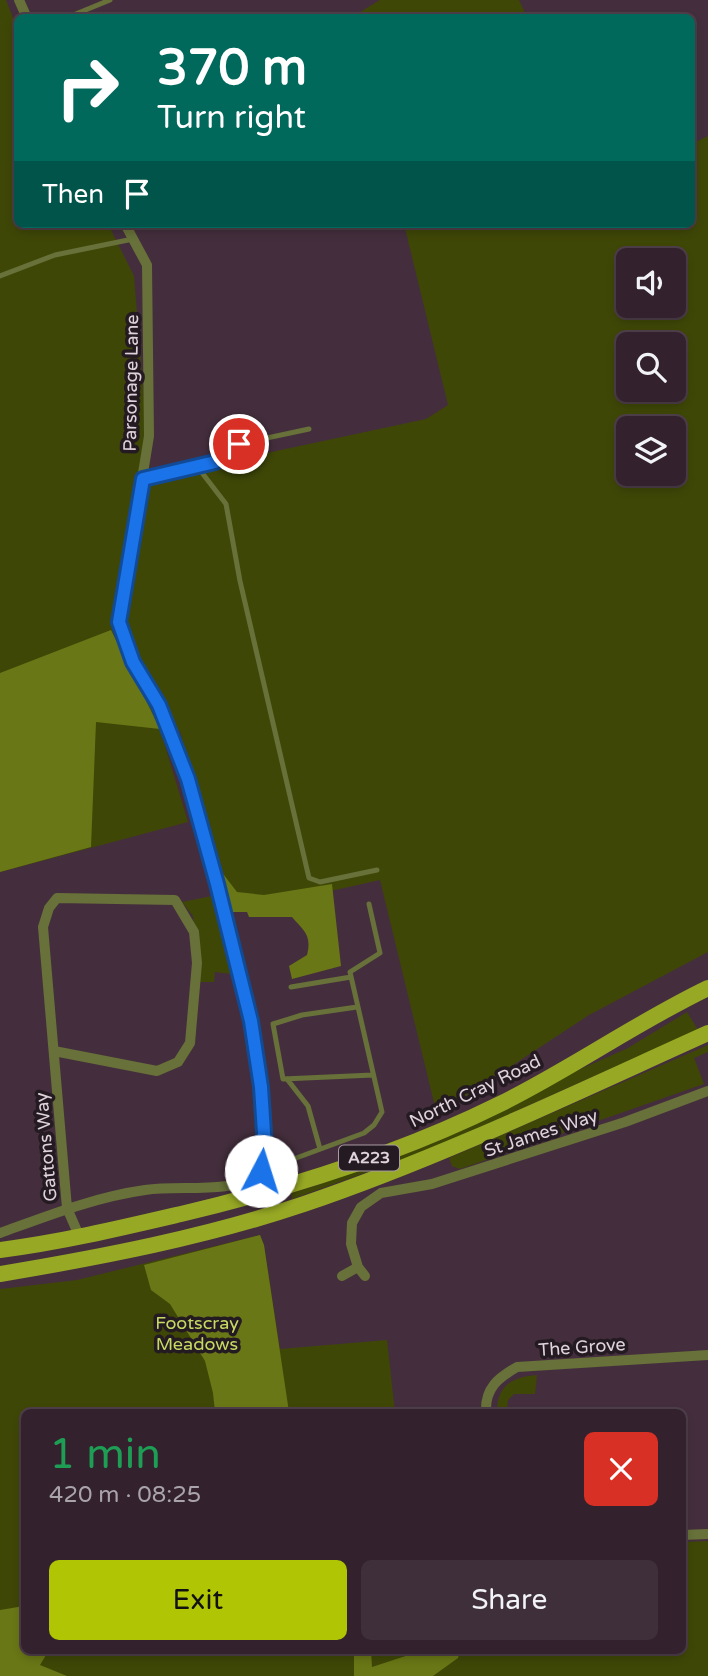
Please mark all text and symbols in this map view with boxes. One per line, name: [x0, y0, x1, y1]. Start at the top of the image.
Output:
text: 370 m: [157, 39, 307, 98]
icon: right: [42, 42, 133, 133]
text: Turn right: [157, 99, 306, 137]
icon: arrive: [118, 175, 156, 213]
text: Then: [42, 179, 104, 210]
map controls: [616, 248, 686, 486]
button: sound: [616, 248, 686, 318]
street label: Parsonage Lane: [119, 314, 143, 452]
button: search: [616, 332, 686, 402]
pin: [209, 414, 269, 474]
button: layers: [616, 416, 686, 486]
icon: arrive: [220, 425, 258, 463]
street label: North Cray Road: [406, 1050, 544, 1132]
street label: Gattons Way: [30, 1091, 62, 1202]
street label: St James Way: [482, 1104, 601, 1162]
position arrow: [224, 1134, 298, 1208]
road number: A223: [339, 1146, 399, 1170]
park label: Footscray Meadows: [155, 1312, 239, 1355]
street label: The Grove: [538, 1333, 626, 1361]
text: 1 min: [49, 1429, 161, 1480]
button: close: [584, 1432, 658, 1506]
text: 420 m · 08:25: [49, 1481, 201, 1509]
button: Exit: [49, 1560, 347, 1640]
button: Share: [361, 1560, 658, 1640]

